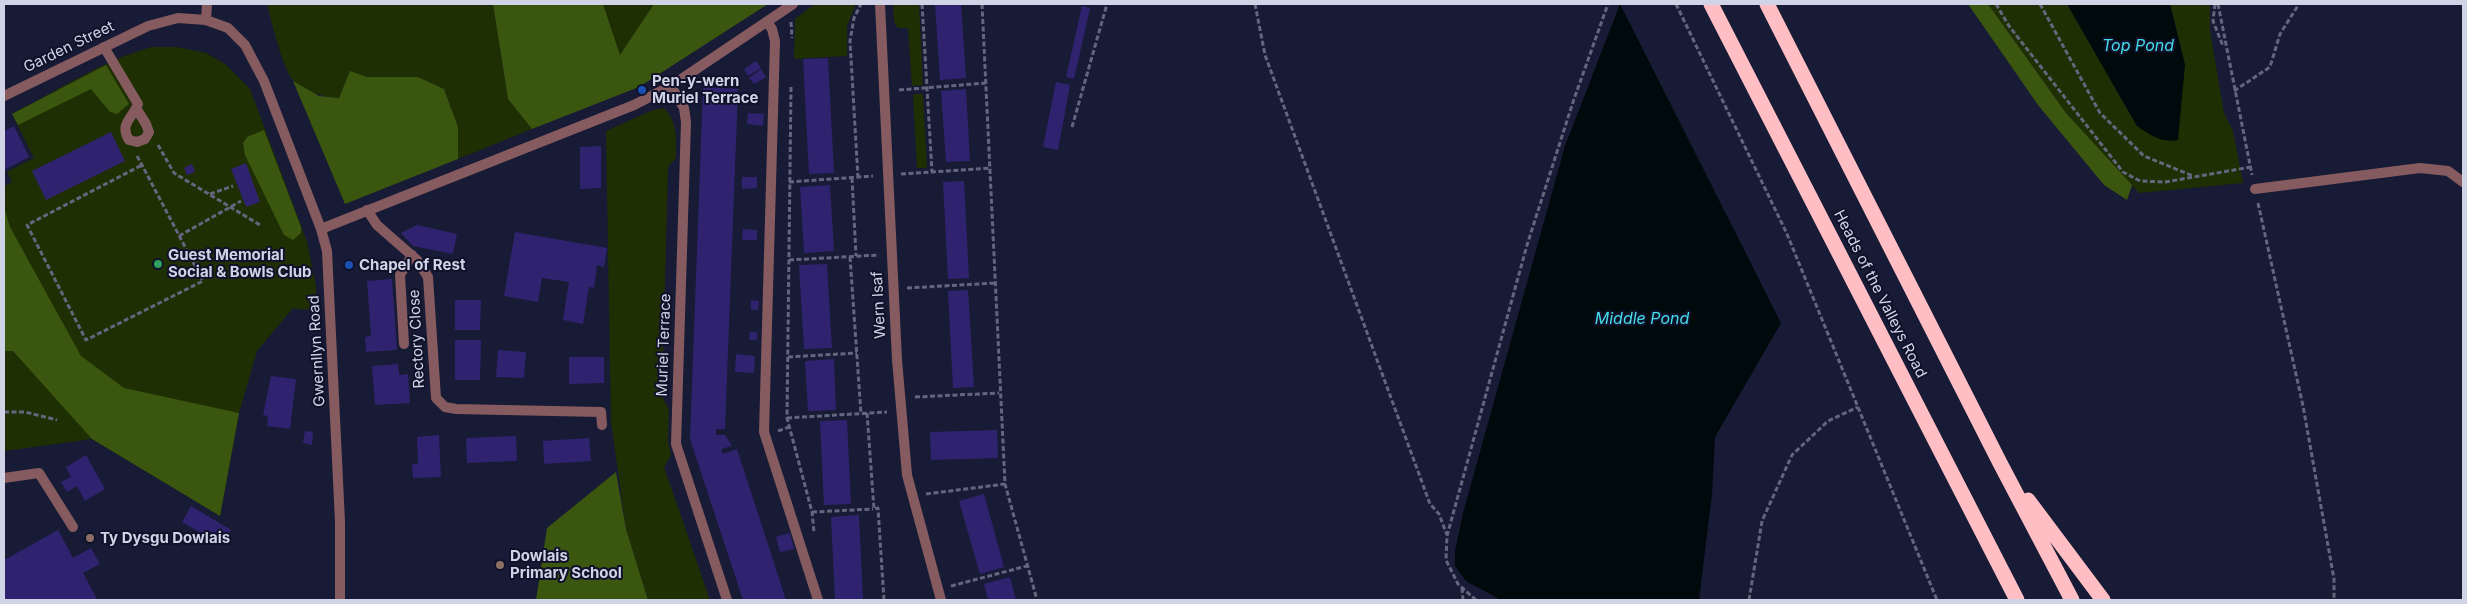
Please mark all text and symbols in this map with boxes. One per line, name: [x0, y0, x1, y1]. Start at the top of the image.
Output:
street label: Garden Street: [21, 17, 117, 77]
water label: Top Pond: [2102, 36, 2174, 56]
place label: Pen-y-wern Muriel Terrace: [652, 72, 759, 107]
marker: Pen-y-wern Muriel Terrace: [636, 84, 648, 96]
street label: Heads of the Valleys Road: [1830, 207, 1930, 381]
place label: Guest Memorial Social & Bowls Club: [168, 246, 312, 281]
place label: Chapel of Rest: [359, 256, 465, 274]
marker: Guest Memorial Social & Bowls Club: [152, 258, 164, 270]
marker: Chapel of Rest: [343, 259, 355, 271]
street label: Wern Isaf: [868, 271, 890, 339]
street label: Rectory Close: [405, 289, 429, 389]
street label: Muriel Terrace: [653, 293, 675, 397]
street label: Gwernllyn Road: [305, 295, 329, 407]
water label: Middle Pond: [1595, 309, 1689, 329]
place label: Ty Dysgu Dowlais: [100, 529, 230, 547]
marker: Ty Dysgu Dowlais: [84, 532, 96, 544]
place label: Dowlais Primary School: [510, 547, 622, 582]
marker: Dowlais Primary School: [494, 559, 506, 571]

